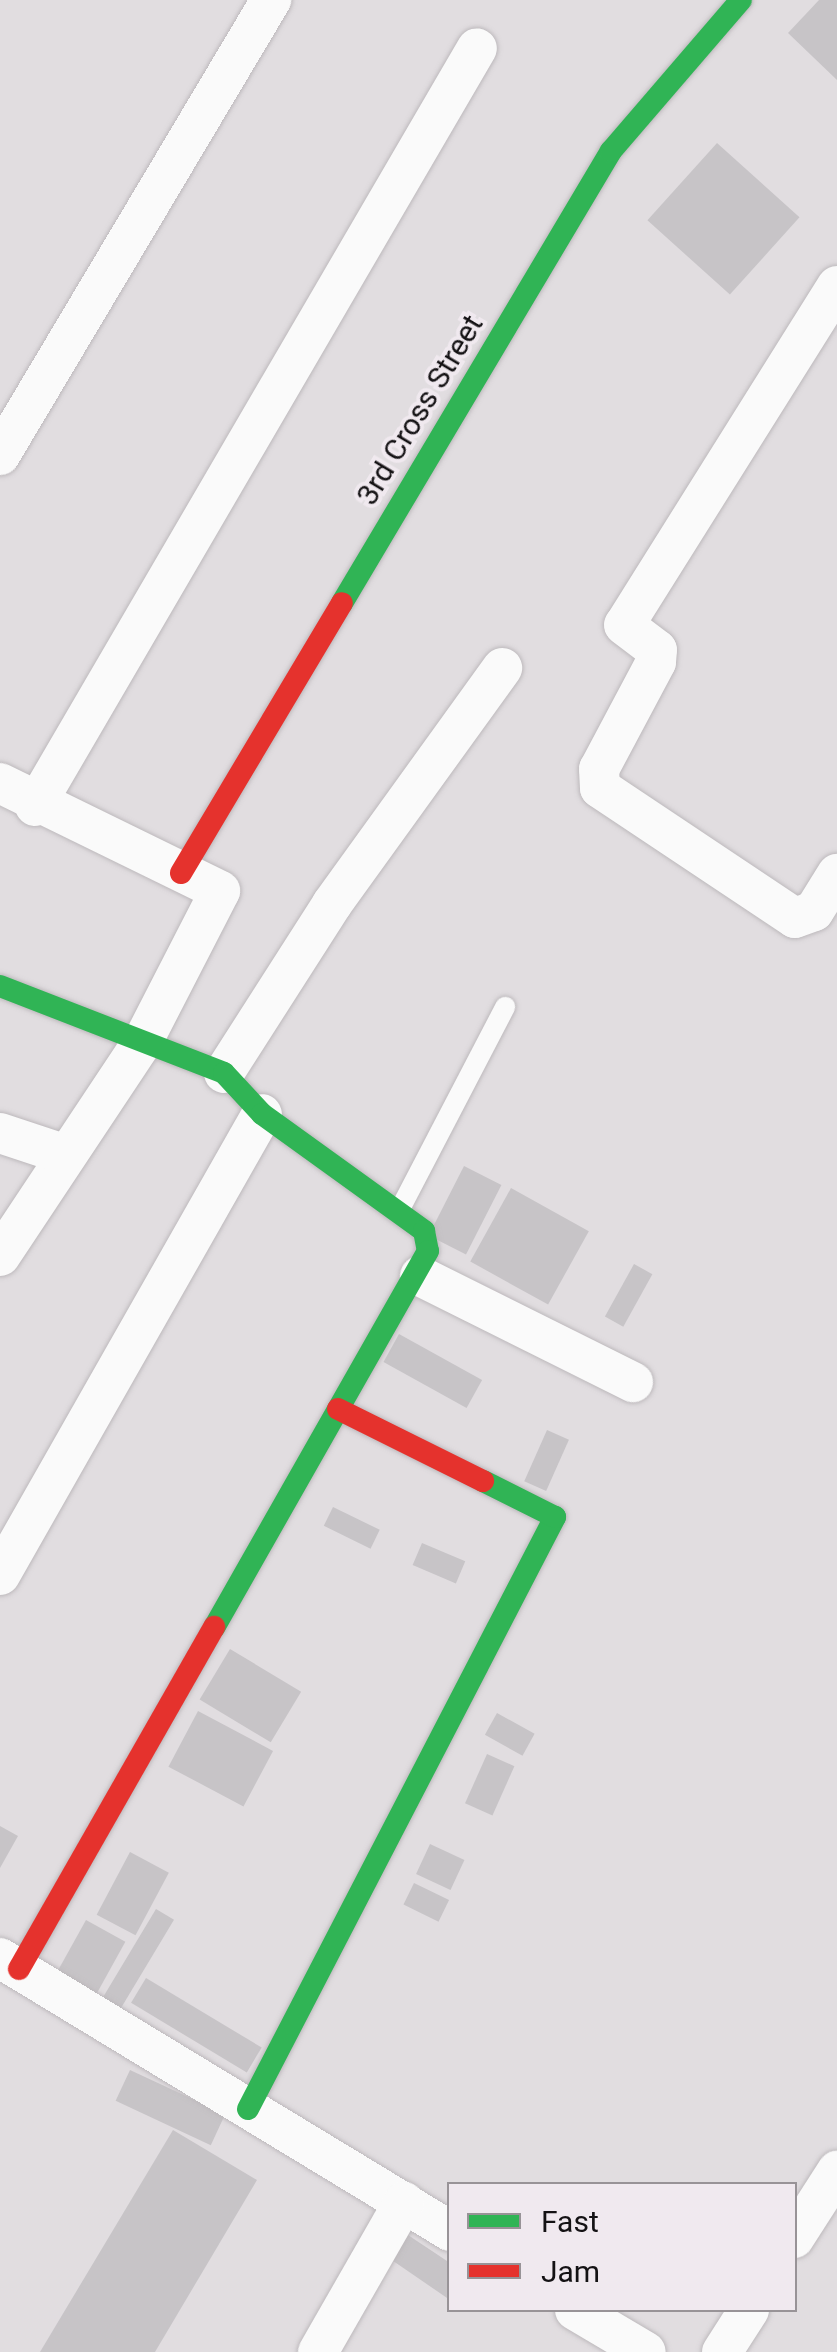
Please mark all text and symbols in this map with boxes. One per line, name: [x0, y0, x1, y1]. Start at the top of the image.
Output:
street label: 3rd Cross Street: [349, 309, 491, 511]
legend: [447, 2182, 797, 2312]
text: Fast: [541, 2204, 599, 2239]
text: Jam: [541, 2254, 600, 2289]

